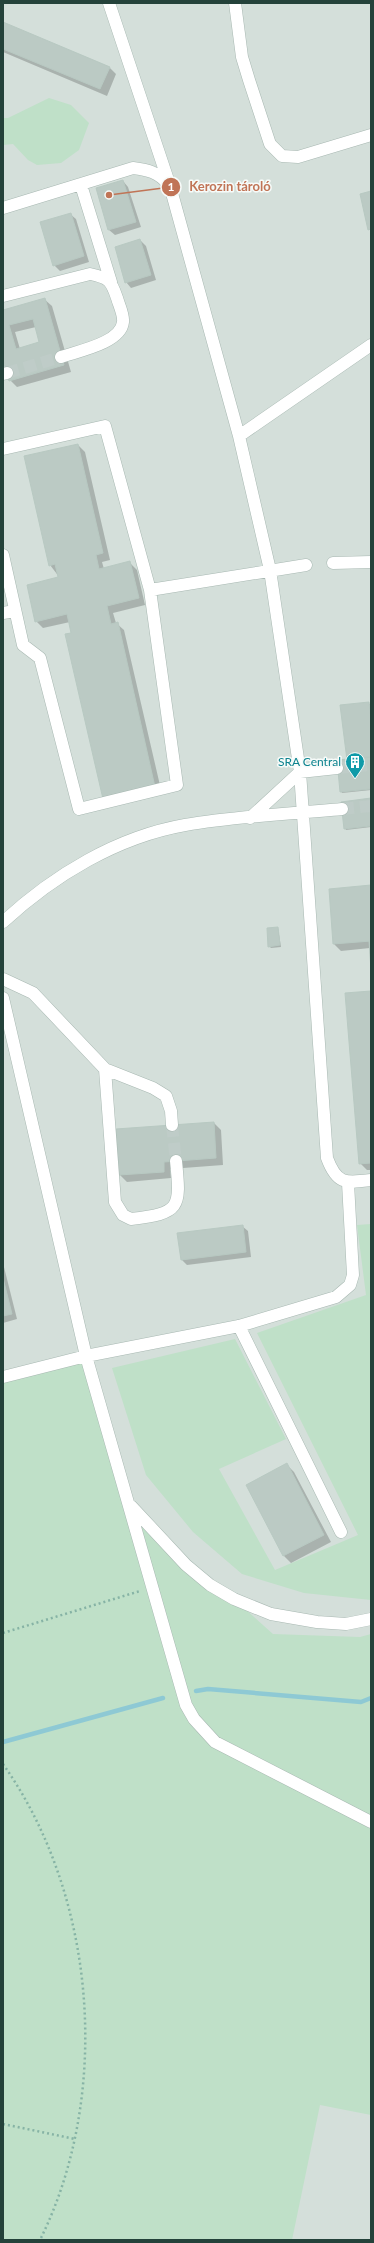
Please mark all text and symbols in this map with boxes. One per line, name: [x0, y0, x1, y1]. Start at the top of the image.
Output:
callout: Kerozin tároló: [161, 174, 279, 199]
text: Kerozin tároló: [189, 178, 271, 194]
text: 1: [168, 179, 175, 194]
building icon: SRA Central: [344, 751, 366, 779]
place label: SRA Central: [278, 754, 341, 769]

